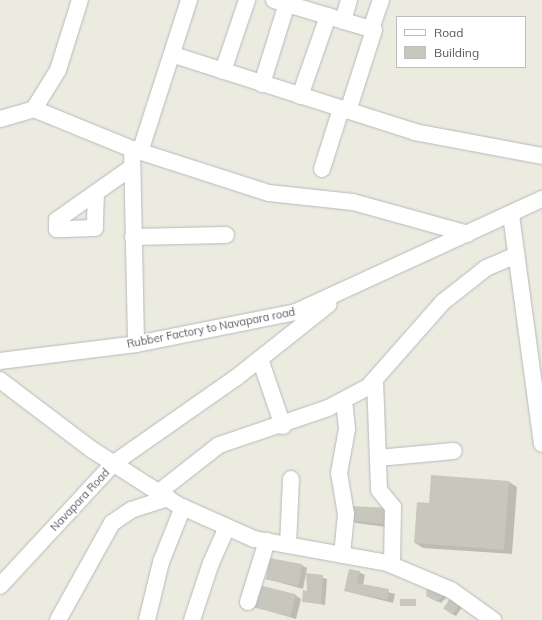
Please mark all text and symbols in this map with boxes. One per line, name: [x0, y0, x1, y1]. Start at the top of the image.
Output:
legend: [396, 16, 526, 68]
text: Road: [434, 25, 463, 40]
text: Building: [434, 45, 479, 60]
street label: Rubber Factory to Navapara road: [126, 305, 296, 351]
street label: Navapara Road: [48, 466, 112, 534]

